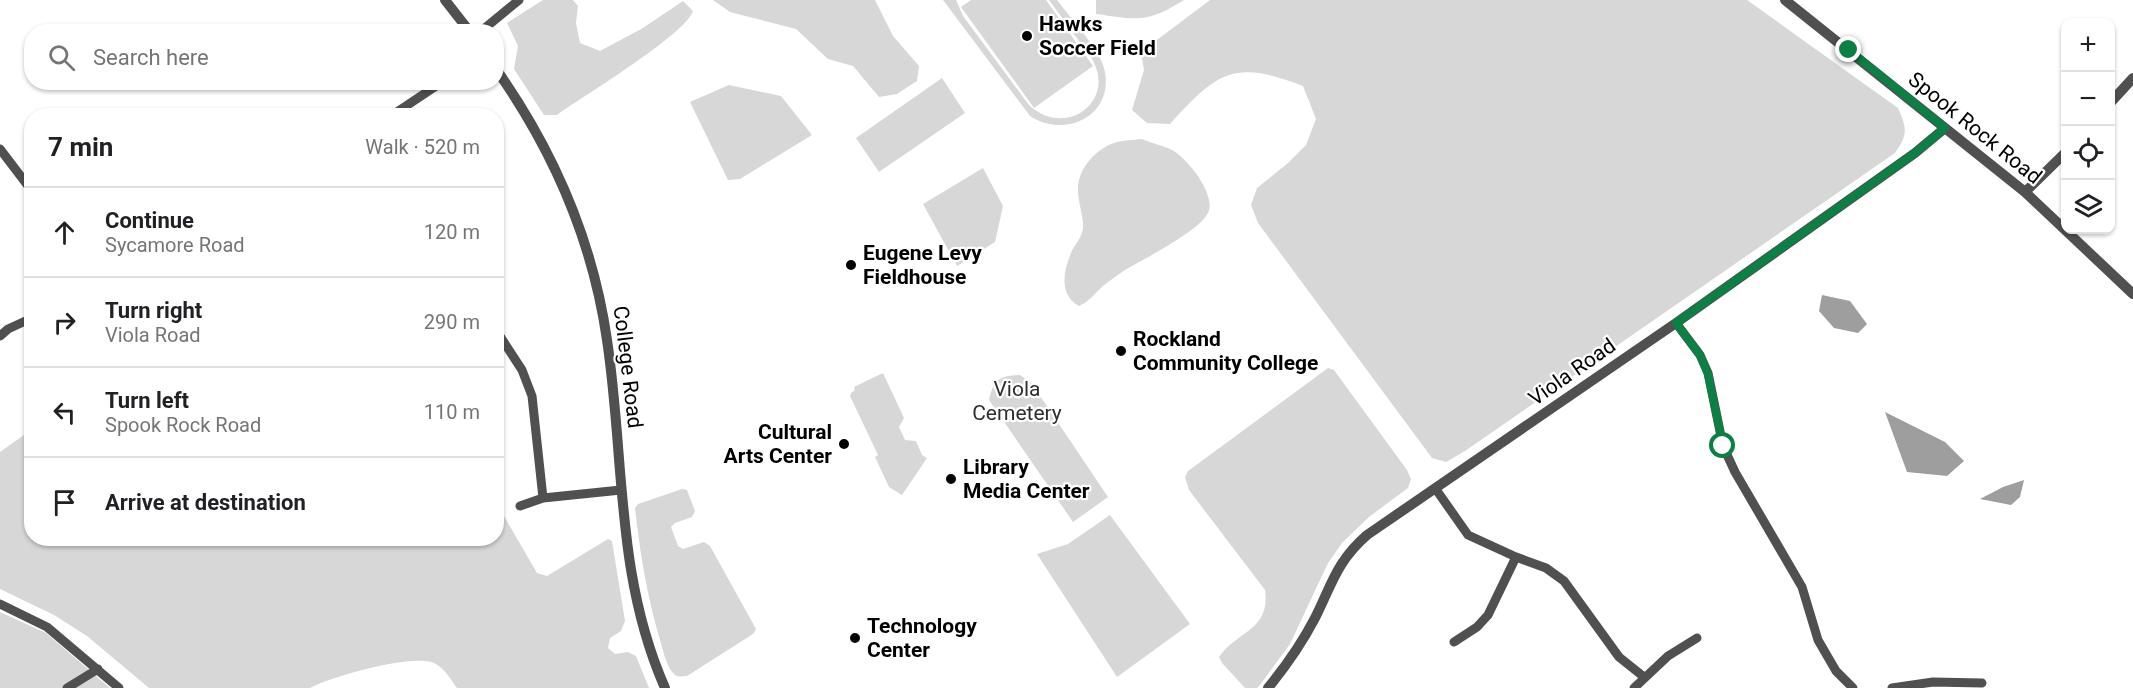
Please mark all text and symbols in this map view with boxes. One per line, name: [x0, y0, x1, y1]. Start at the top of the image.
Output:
place label: Hawks Soccer Field: [1039, 12, 1156, 60]
map controls: [2061, 18, 2115, 234]
button: +: [2061, 18, 2115, 72]
search box: [24, 24, 504, 90]
marker: Hawks Soccer Field: [1020, 29, 1034, 43]
route end: [1835, 36, 1861, 62]
icon: search: [45, 41, 78, 74]
text: Search here: [93, 45, 209, 70]
street label: Spook Rock Road: [1904, 67, 2046, 189]
button: −: [2061, 72, 2115, 126]
button: locate: [2061, 126, 2115, 180]
text: 7 min: [48, 132, 113, 162]
text: Walk · 520 m: [365, 135, 480, 159]
button: layers: [2061, 180, 2115, 234]
text: Continue: [105, 208, 194, 233]
icon: ahead: [48, 216, 81, 249]
text: 120 m: [424, 220, 480, 244]
text: Sycamore Road: [105, 233, 245, 257]
place label: Eugene Levy Fieldhouse: [863, 241, 982, 289]
marker: Eugene Levy Fieldhouse: [844, 258, 858, 272]
text: Turn right: [105, 298, 202, 323]
street label: College Road: [609, 304, 647, 430]
icon: right: [48, 306, 81, 339]
text: 290 m: [424, 310, 480, 334]
text: Viola Road: [105, 323, 201, 347]
place label: Rockland Community College: [1133, 327, 1318, 375]
street label: Viola Road: [1524, 333, 1620, 411]
marker: Rockland Community College: [1114, 344, 1128, 358]
park label: Viola Cemetery: [972, 377, 1062, 425]
text: Turn left: [105, 388, 189, 413]
icon: left: [48, 396, 81, 429]
text: 110 m: [424, 400, 480, 424]
text: Spook Rock Road: [105, 413, 261, 437]
place label: Cultural Arts Center: [724, 420, 832, 468]
route start: [1709, 432, 1735, 458]
marker: Cultural Arts Center: [837, 437, 851, 451]
place label: Library Media Center: [963, 455, 1090, 503]
marker: Library Media Center: [944, 472, 958, 486]
icon: arrive: [48, 486, 81, 519]
text: Arrive at destination: [105, 490, 306, 515]
place label: Technology Center: [867, 614, 977, 662]
marker: Technology Center: [848, 631, 862, 645]

